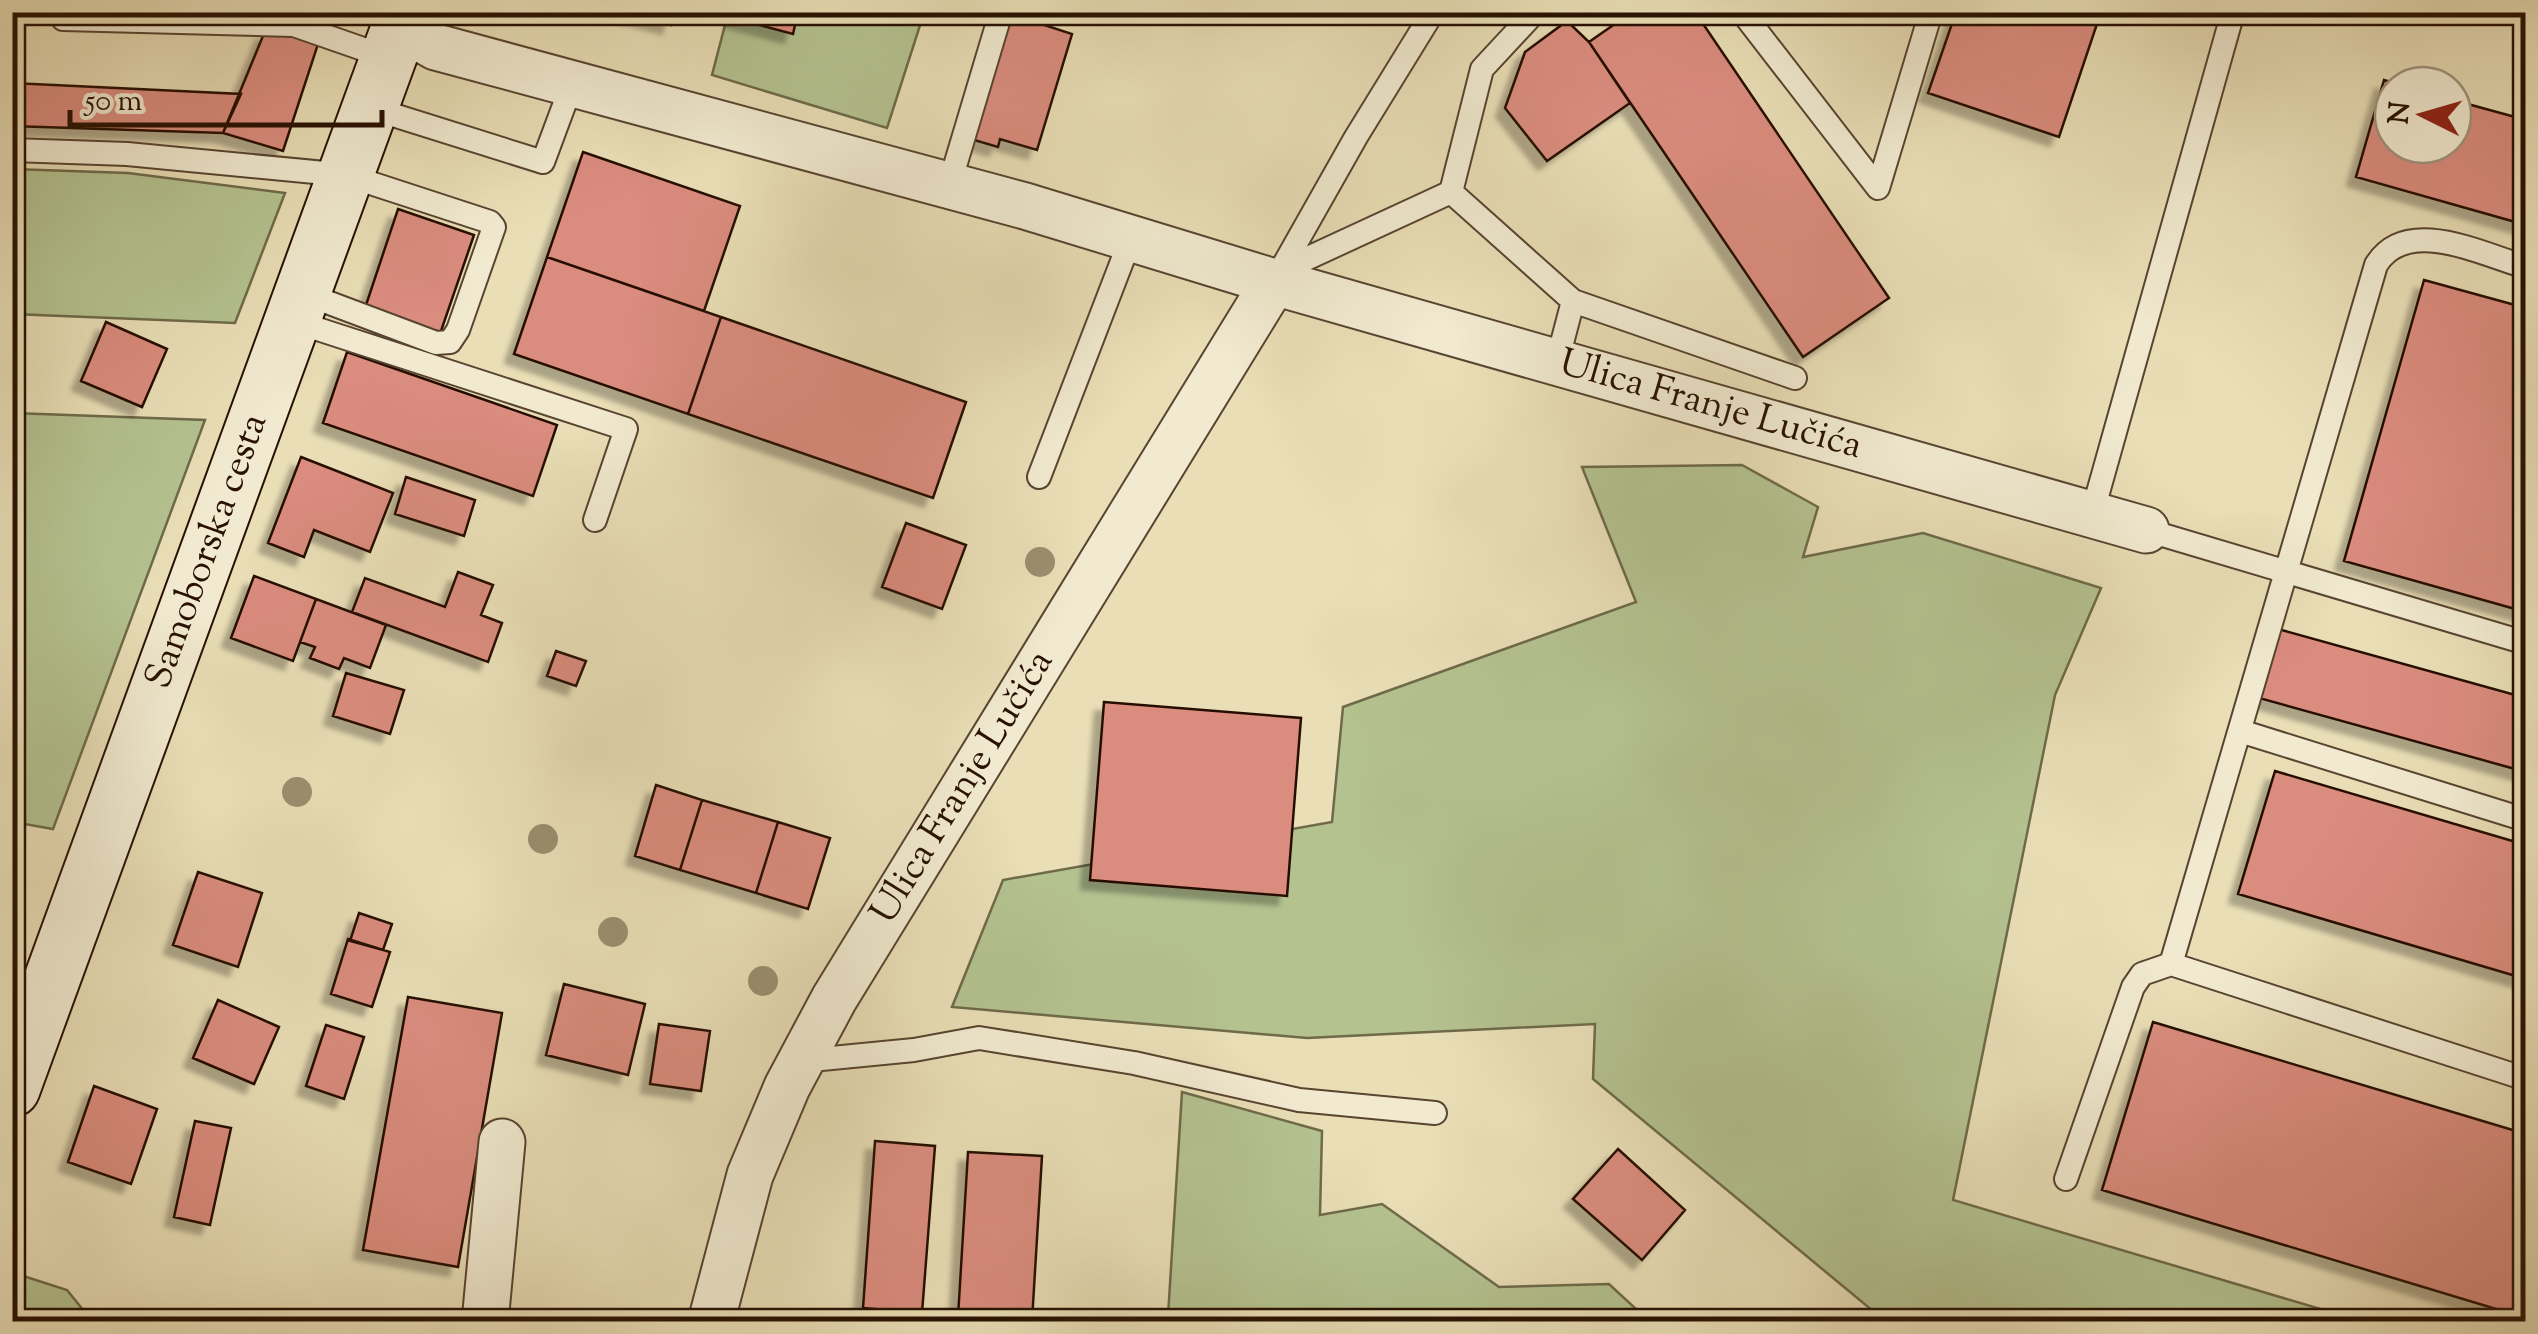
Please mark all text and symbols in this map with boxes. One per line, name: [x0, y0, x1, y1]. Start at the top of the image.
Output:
scale bar: [70, 65, 382, 127]
north arrow: [2373, 65, 2473, 165]
text: 50 m: [83, 81, 143, 124]
text: N: [2380, 100, 2422, 126]
street label: Ulica Franje Lučića: [1552, 337, 1868, 475]
street label: Samoborska cesta: [133, 407, 283, 697]
street label: Ulica Franje Lučića: [859, 640, 1068, 935]

